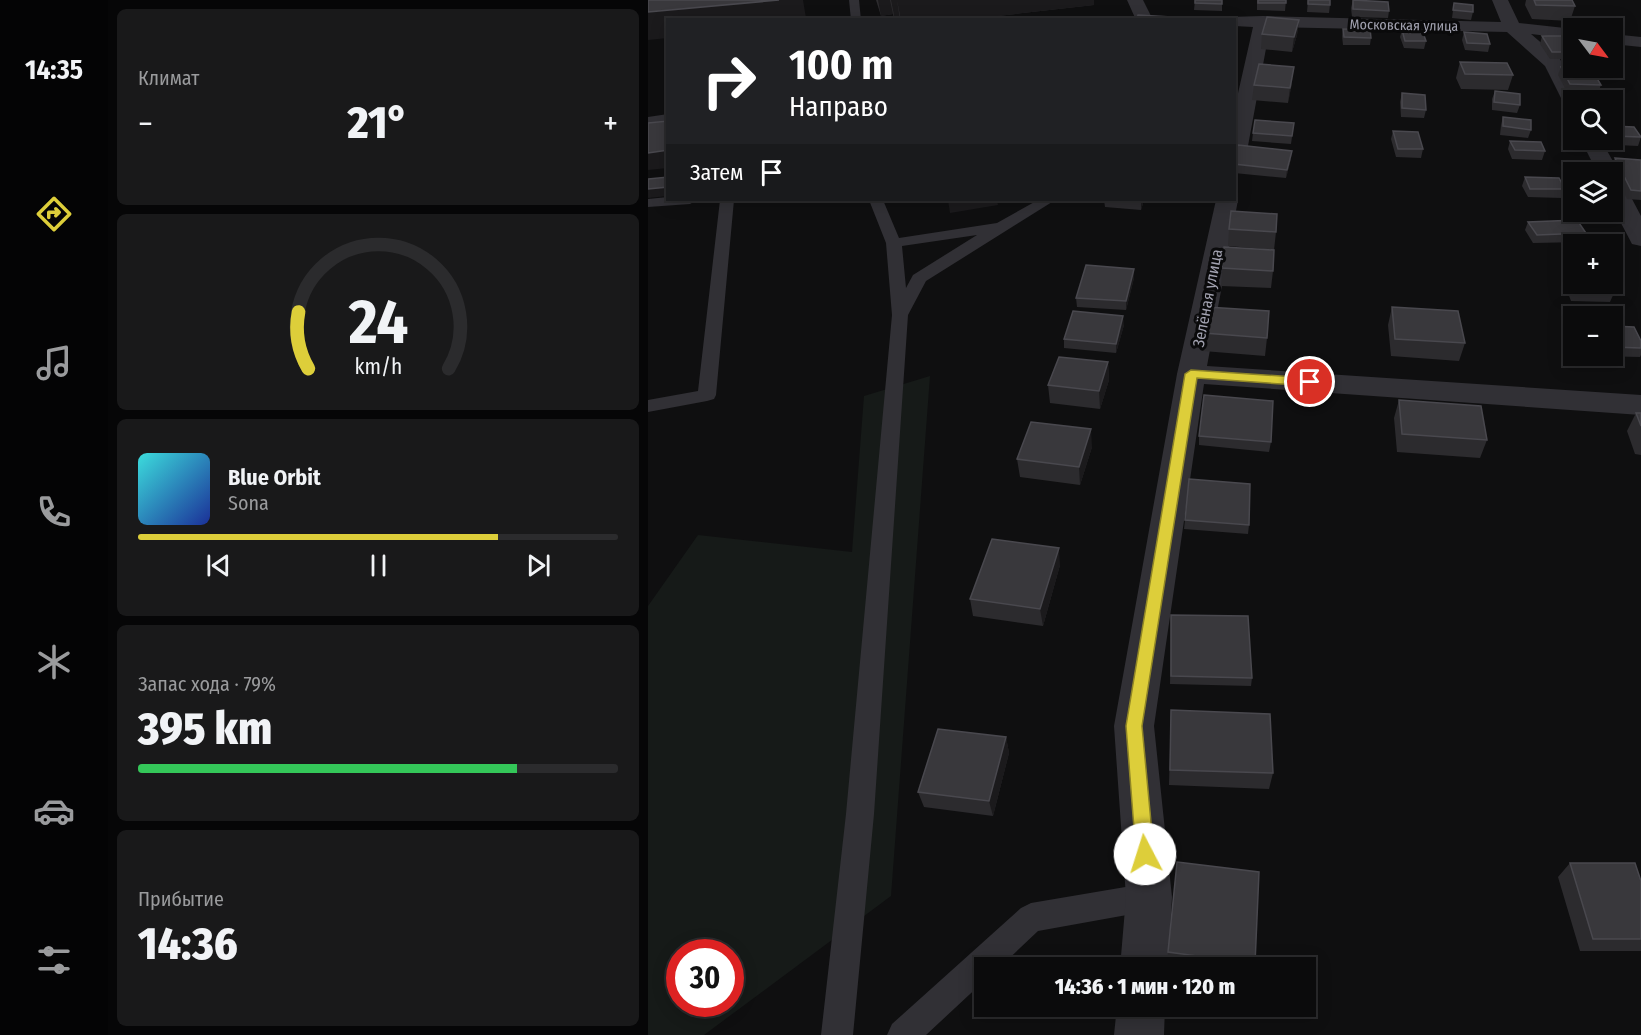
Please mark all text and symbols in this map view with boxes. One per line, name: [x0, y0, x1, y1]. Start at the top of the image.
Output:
street label: Московская улица: [1350, 16, 1459, 35]
north arrow: [1563, 18, 1623, 78]
map controls: [1563, 18, 1623, 366]
text: 100 m: [789, 40, 893, 90]
icon: right: [690, 42, 768, 120]
text: 14:35: [25, 54, 83, 86]
text: Климат: [138, 66, 199, 90]
button: search: [1563, 90, 1623, 150]
text: Направо: [789, 91, 888, 123]
text: 21°: [347, 96, 408, 150]
text: −: [138, 104, 153, 144]
text: +: [603, 104, 618, 144]
icon: arrive: [755, 156, 788, 189]
text: Затем: [690, 159, 743, 186]
button: layers: [1563, 162, 1623, 222]
icon: directions: [33, 193, 75, 235]
button: +: [1563, 234, 1623, 294]
street label: Зелёная улица: [1189, 247, 1226, 349]
text: 24: [347, 285, 408, 360]
button: −: [1563, 306, 1623, 366]
icon: music: [33, 342, 75, 384]
text: km/h: [354, 355, 402, 381]
pin: [1284, 356, 1335, 407]
icon: arrive: [1293, 365, 1326, 398]
text: Blue Orbit: [228, 464, 321, 491]
icon: phone: [33, 491, 75, 533]
text: Sona: [228, 491, 269, 515]
icon: previous: [202, 549, 235, 582]
icon: pause: [362, 549, 395, 582]
icon: next: [522, 549, 555, 582]
icon: climate: [33, 641, 75, 683]
text: Запас хода · 79%: [138, 672, 276, 696]
text: 395 km: [138, 702, 272, 756]
icon: car: [33, 790, 75, 832]
position arrow: [1113, 822, 1177, 886]
text: Прибытие: [138, 887, 224, 911]
text: 14:36: [138, 917, 238, 971]
icon: filters: [33, 939, 75, 981]
speed limit sign: 30: [666, 939, 744, 1017]
text: 14:36 · 1 мин · 120 m: [1055, 973, 1235, 1000]

